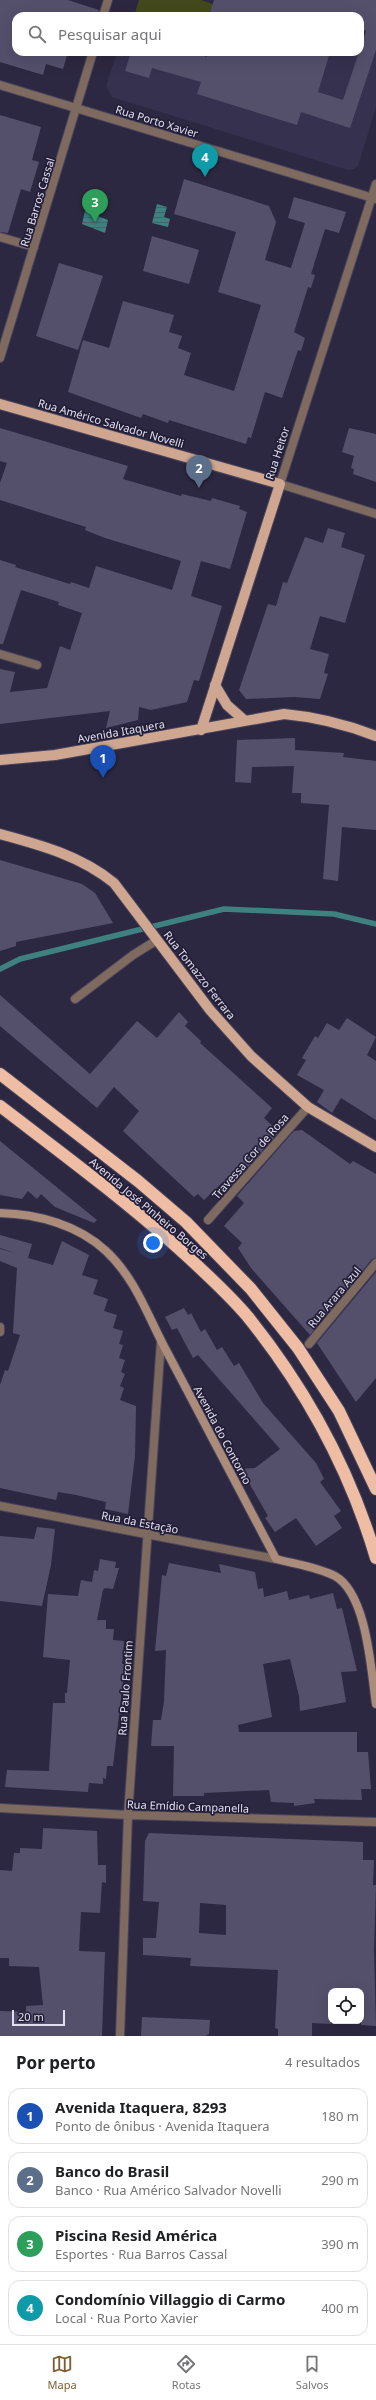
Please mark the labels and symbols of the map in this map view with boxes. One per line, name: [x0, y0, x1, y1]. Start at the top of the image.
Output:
street label: Rua Porto Xavier: [114, 101, 201, 141]
pin: 4: [192, 144, 218, 177]
street label: Rua Barros Cassal: [16, 156, 58, 248]
pin: 3: [82, 189, 108, 222]
street label: Rua Américo Salvador Novelli: [36, 395, 186, 451]
street label: Rua Heitor: [261, 424, 293, 481]
pin: 2: [186, 455, 212, 488]
street label: Avenida Itaquera: [76, 716, 166, 746]
pin: 1: [90, 745, 116, 778]
street label: Rua Tomazzo Ferrara: [161, 928, 239, 1022]
street label: Travessa Cor de Rosa: [209, 1110, 291, 1202]
street label: Avenida José Pinheiro Borges: [86, 1154, 212, 1262]
your location: [143, 1233, 163, 1253]
street label: Rua Arara Azul: [304, 1263, 364, 1331]
street label: Avenida do Contorno: [191, 1383, 256, 1487]
street label: Rua da Estação: [100, 1507, 180, 1537]
street label: Rua Paulo Frontim: [114, 1640, 136, 1736]
street label: Rua Emídio Campanella: [127, 1796, 249, 1816]
scale bar: [12, 2008, 65, 2027]

